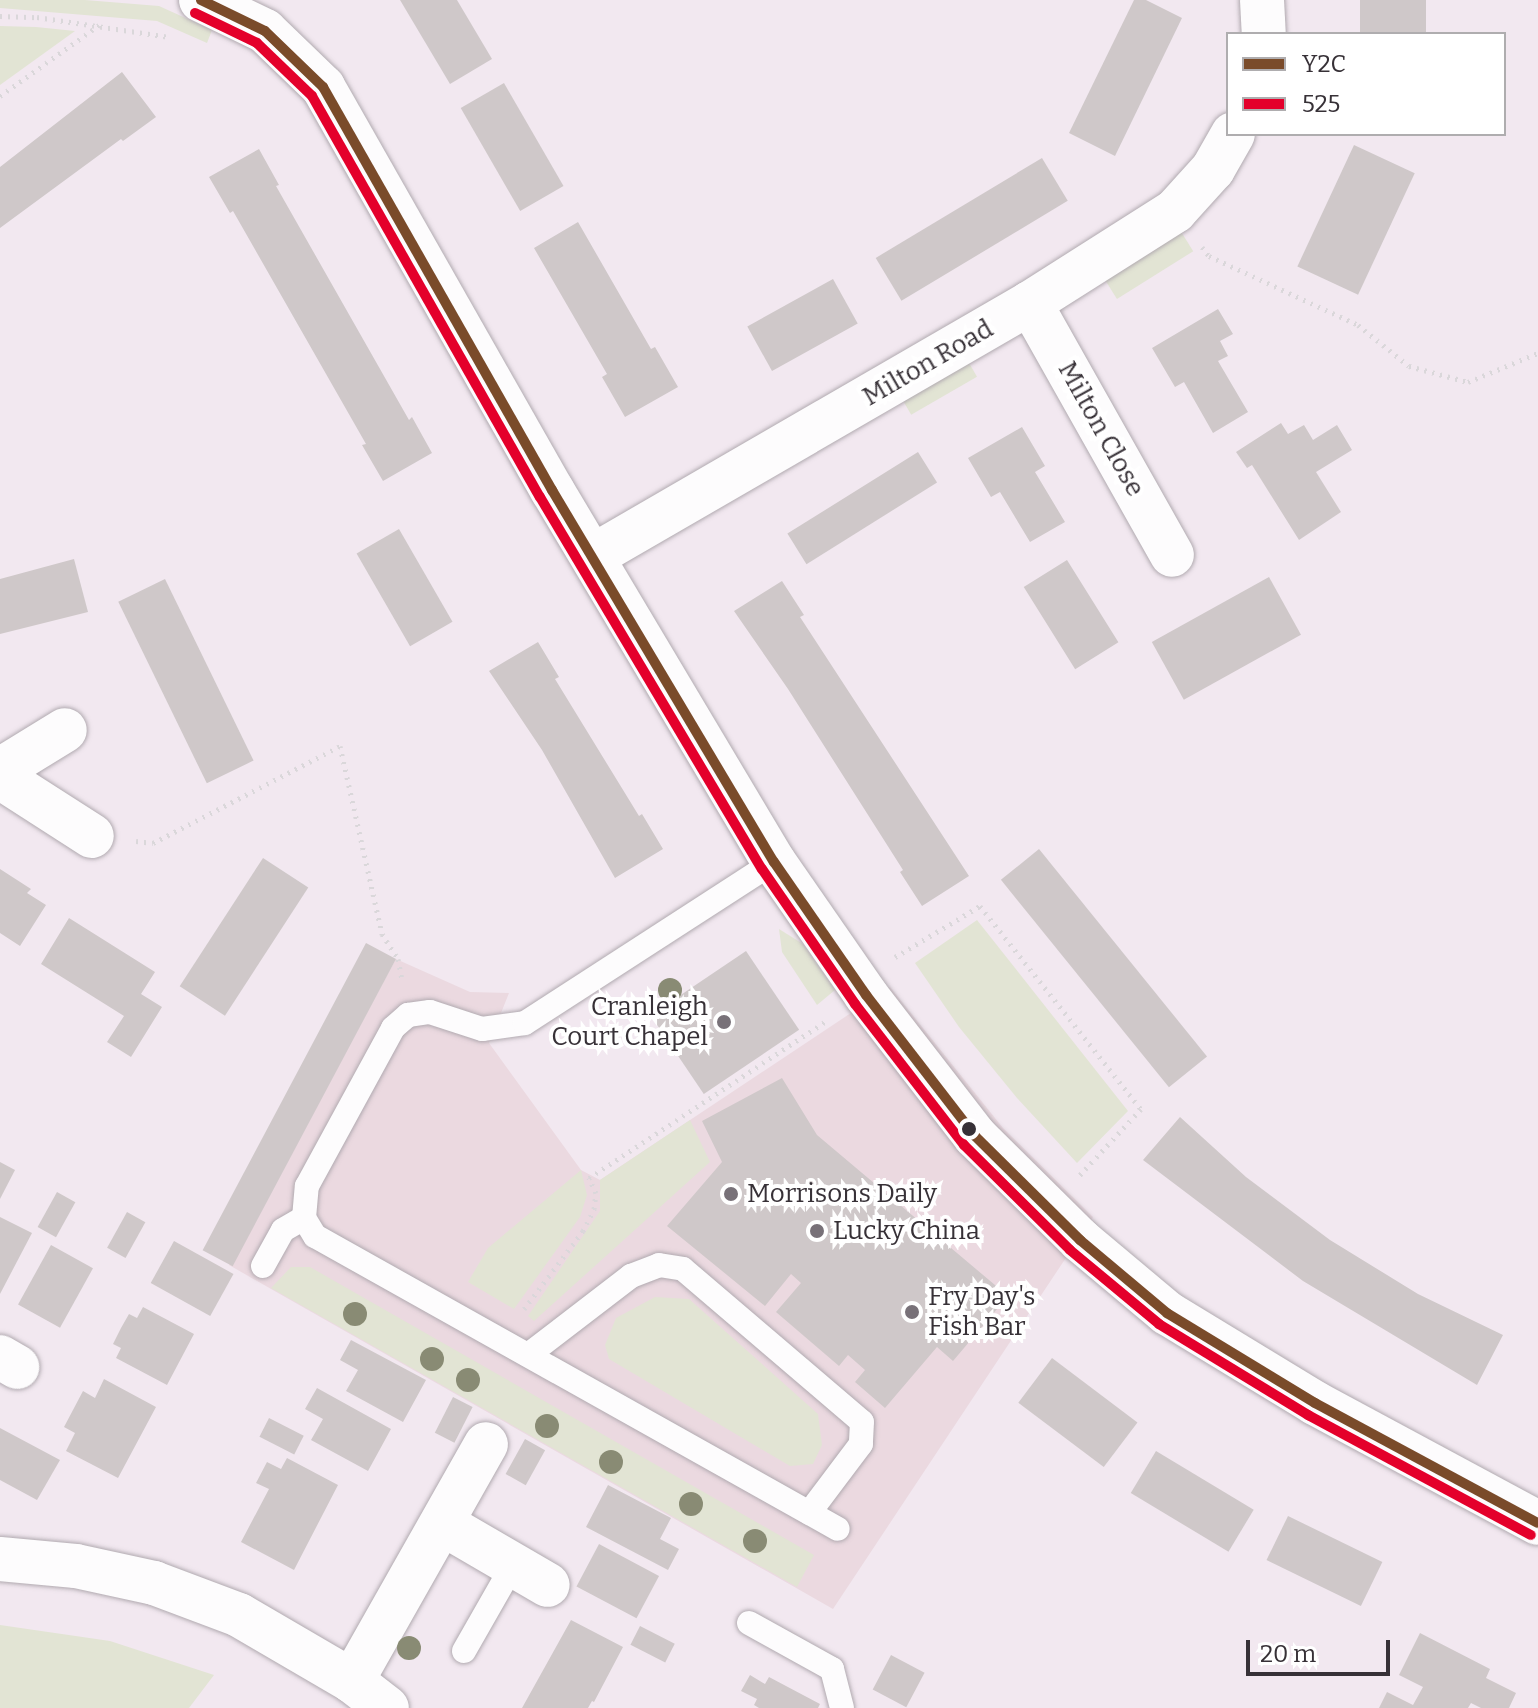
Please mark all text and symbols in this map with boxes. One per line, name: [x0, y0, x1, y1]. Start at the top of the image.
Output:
legend: [1226, 32, 1506, 136]
text: Y2C: [1302, 50, 1346, 78]
text: 525: [1302, 90, 1340, 118]
street label: Milton Road: [857, 313, 999, 413]
street label: Milton Close: [1051, 356, 1151, 502]
place label: Cranleigh Court Chapel: [551, 991, 708, 1052]
marker: Cranleigh Court Chapel: [715, 1013, 733, 1031]
unlabelled marker: [961, 1121, 977, 1137]
place label: Morrisons Daily: [747, 1178, 937, 1210]
marker: Morrisons Daily: [722, 1185, 740, 1203]
place label: Lucky China: [833, 1215, 980, 1247]
marker: Lucky China: [808, 1222, 826, 1240]
place label: Fry Day's Fish Bar: [928, 1281, 1035, 1342]
marker: Fry Day's Fish Bar: [903, 1303, 921, 1321]
scale bar: [1250, 1624, 1394, 1674]
text: 20 m: [1260, 1640, 1316, 1668]

